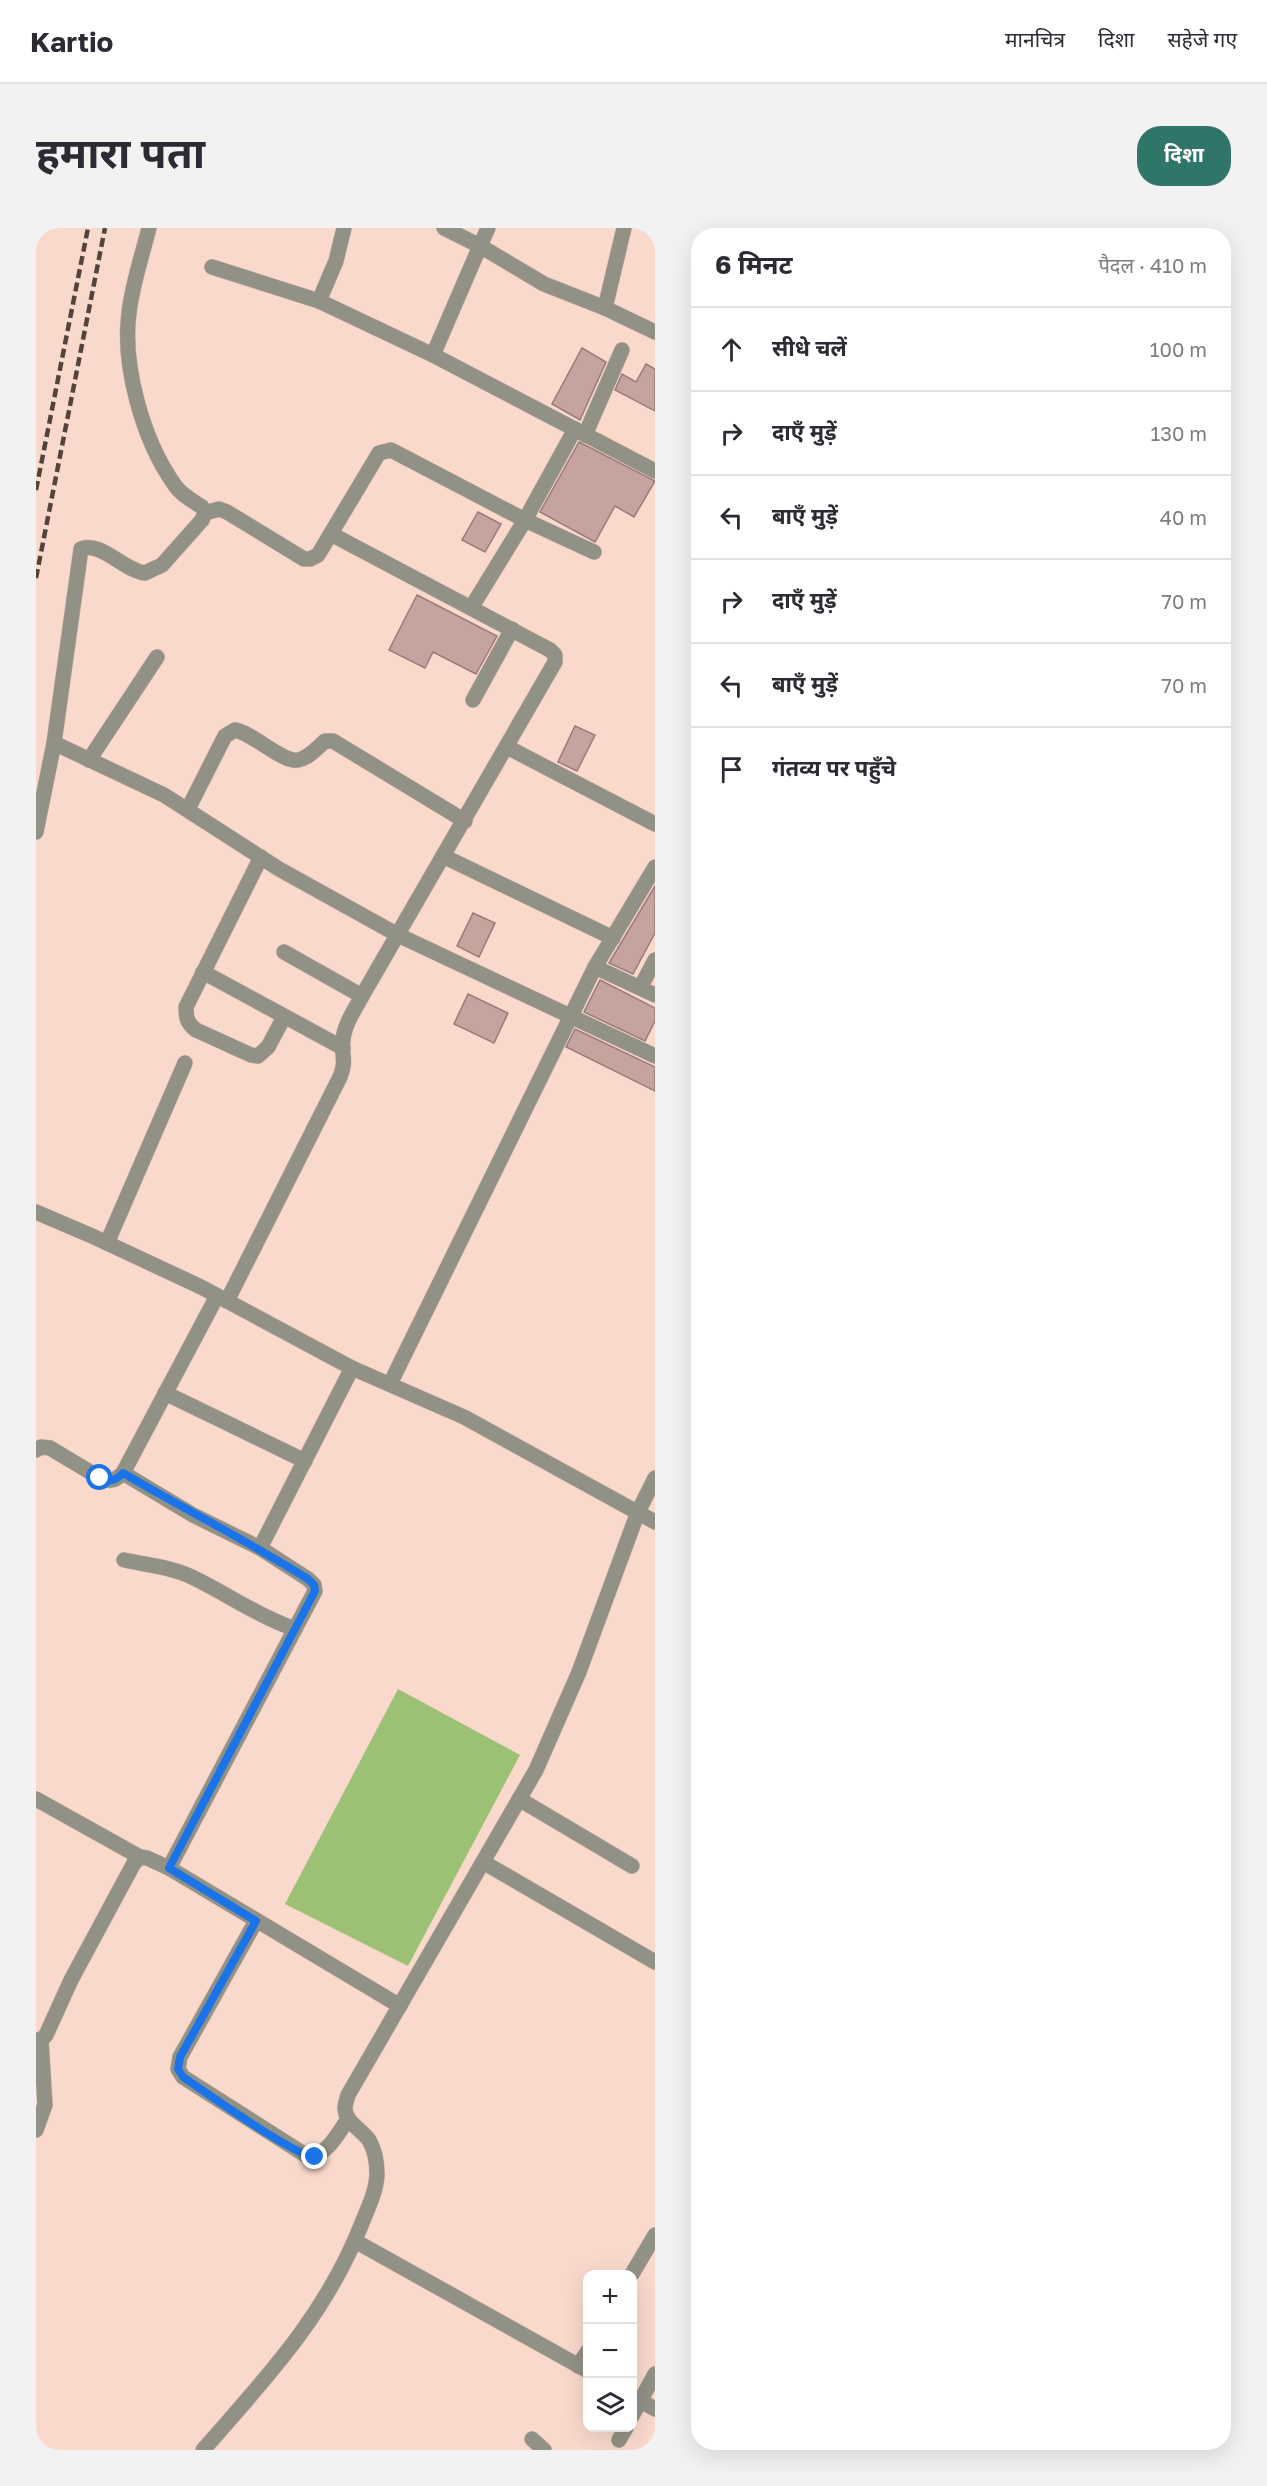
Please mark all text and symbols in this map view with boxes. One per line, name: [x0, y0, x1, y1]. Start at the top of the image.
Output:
text: Kartio: [30, 25, 113, 58]
text: मानचित्र: [1005, 26, 1065, 52]
text: दिशा: [1098, 26, 1134, 52]
text: सहेजे गए: [1167, 26, 1237, 52]
button: दिशा: [1137, 126, 1231, 186]
text: हमारा पता: [36, 127, 205, 177]
text: 6 मिनट: [715, 249, 793, 280]
text: पैदल · 410 m: [1098, 253, 1207, 277]
icon: ahead: [715, 333, 748, 366]
text: सीधे चलें: [772, 334, 847, 361]
text: 100 m: [1150, 337, 1207, 361]
icon: right: [715, 417, 748, 450]
text: दाएँ मुड़ें: [772, 418, 837, 445]
text: 130 m: [1151, 421, 1207, 445]
icon: left: [715, 501, 748, 534]
text: बाएँ मुड़ें: [772, 502, 838, 529]
text: 40 m: [1160, 505, 1207, 529]
icon: right: [715, 585, 748, 618]
text: दाएँ मुड़ें: [772, 586, 837, 613]
text: 70 m: [1161, 589, 1207, 613]
icon: left: [715, 669, 748, 702]
text: बाएँ मुड़ें: [772, 670, 838, 697]
text: 70 m: [1161, 673, 1207, 697]
icon: arrive: [715, 753, 748, 786]
text: गंतव्य पर पहुँचे: [772, 754, 896, 781]
route start: [86, 1464, 112, 1490]
route end: [301, 2143, 327, 2169]
map controls: [583, 2270, 637, 2432]
button: +: [583, 2270, 637, 2324]
button: −: [583, 2324, 637, 2378]
button: layers: [583, 2378, 637, 2432]

